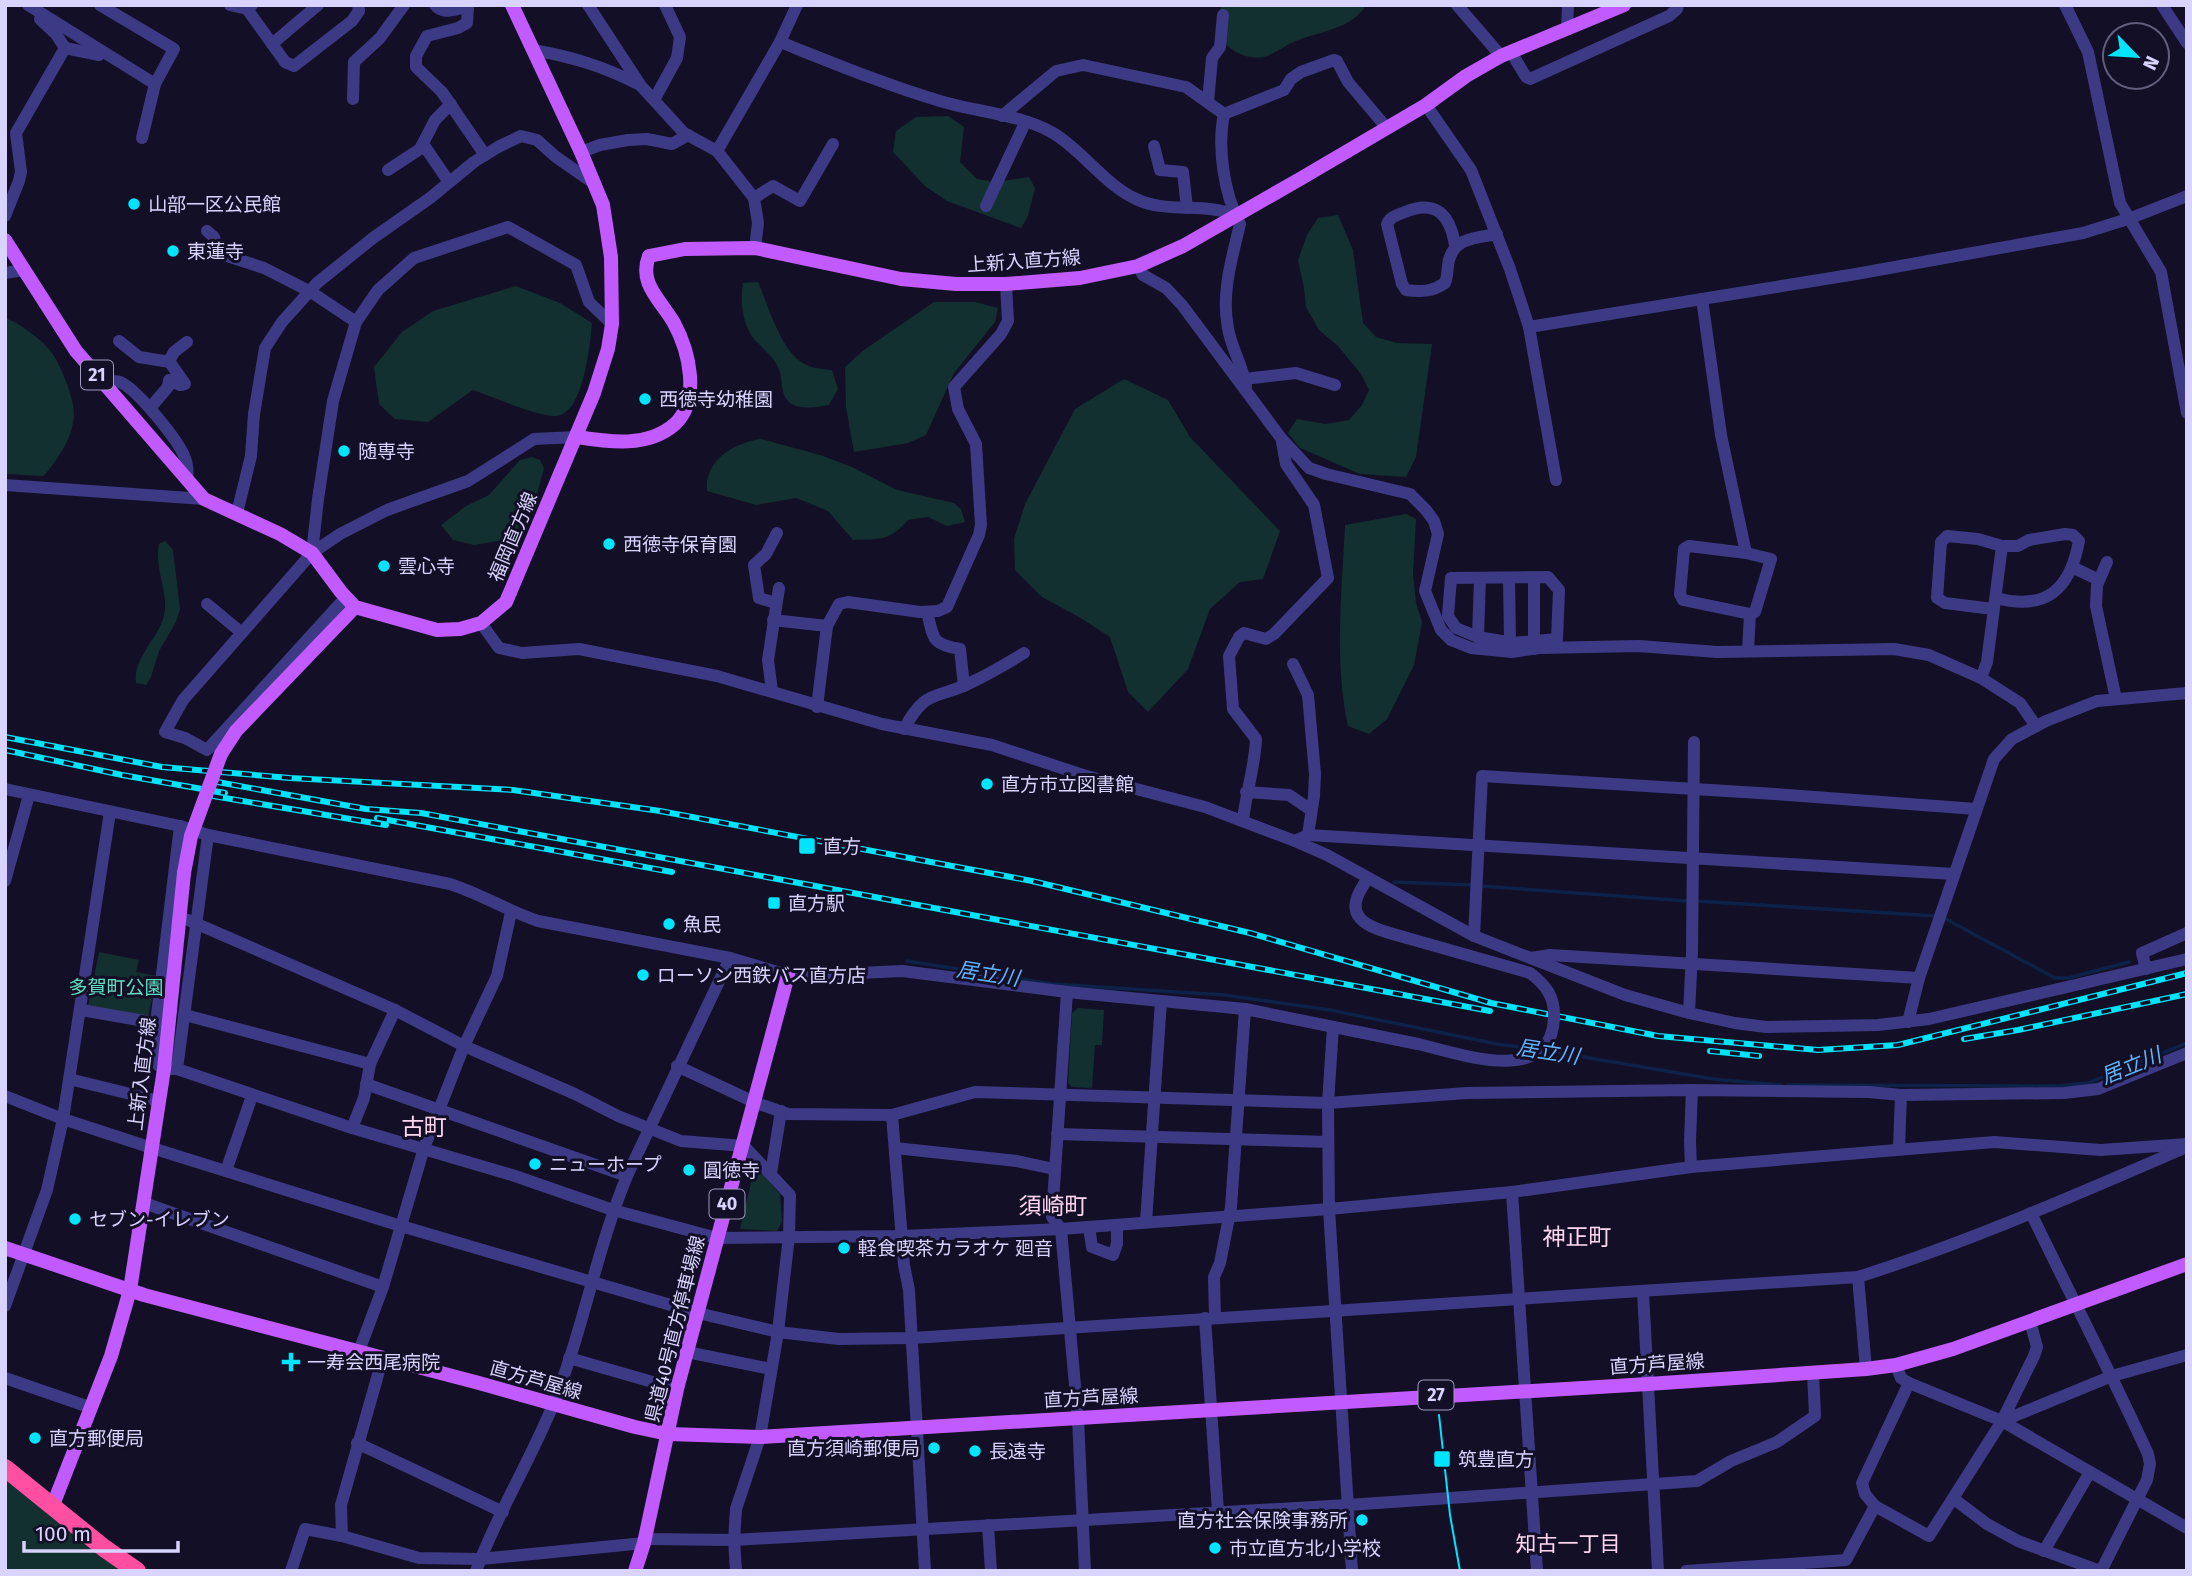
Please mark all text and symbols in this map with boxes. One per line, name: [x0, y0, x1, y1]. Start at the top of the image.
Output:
north arrow: [2101, 21, 2171, 91]
text: N: [2138, 52, 2164, 74]
place label: 山部一区公民館: [148, 193, 281, 216]
marker: 山部一区公民館: [126, 196, 142, 212]
place label: 東蓮寺: [187, 240, 244, 263]
marker: 東蓮寺: [165, 243, 181, 259]
street label: 上新入直方線: [966, 246, 1082, 276]
road number: 21: [81, 360, 113, 390]
place label: 西徳寺幼稚園: [659, 388, 773, 411]
marker: 西徳寺幼稚園: [637, 391, 653, 407]
place label: 随専寺: [358, 440, 415, 463]
marker: 随専寺: [336, 443, 352, 459]
street label: 福岡直方線: [484, 489, 542, 585]
place label: 西徳寺保育園: [623, 533, 737, 556]
marker: 西徳寺保育園: [601, 536, 617, 552]
place label: 雲心寺: [398, 555, 455, 578]
marker: 雲心寺: [376, 558, 392, 574]
place label: 直方市立図書館: [1001, 773, 1134, 796]
marker: 直方市立図書館: [979, 776, 995, 792]
place label: 直方: [823, 835, 861, 858]
marker: 直方: [797, 836, 817, 856]
place label: 直方駅: [788, 892, 845, 915]
marker: 直方駅: [766, 895, 782, 911]
place label: 魚民: [683, 913, 721, 936]
marker: 魚民: [661, 916, 677, 932]
water label: 居立川: [955, 956, 1023, 992]
place label: ローソン西鉄バス直方店: [657, 964, 866, 987]
marker: ローソン西鉄バス直方店: [635, 967, 651, 983]
park label: 多賀町公園: [68, 976, 164, 999]
street label: 上新入直方線: [124, 1016, 160, 1132]
water label: 居立川: [1515, 1034, 1583, 1070]
water label: 居立川: [2097, 1041, 2167, 1090]
district label: 古町: [401, 1113, 447, 1141]
place label: ニューホープ: [549, 1153, 662, 1176]
marker: ニューホープ: [527, 1156, 543, 1172]
place label: 圓徳寺: [703, 1159, 760, 1182]
marker: 圓徳寺: [681, 1162, 697, 1178]
road number: 40: [710, 1190, 744, 1218]
district label: 須崎町: [1019, 1192, 1088, 1220]
place label: セブン-イレブン: [89, 1208, 230, 1231]
marker: セブン-イレブン: [67, 1211, 83, 1227]
district label: 神正町: [1543, 1223, 1612, 1251]
street label: 県道40号直方停車場線: [641, 1233, 709, 1425]
place label: 軽食喫茶カラオケ 廻音: [858, 1237, 1053, 1260]
marker: 軽食喫茶カラオケ 廻音: [836, 1240, 852, 1256]
street label: 直方芦屋線: [1609, 1349, 1705, 1379]
place label: 一寿会西尾病院: [307, 1351, 440, 1374]
marker: 一寿会西尾病院: [281, 1352, 301, 1372]
street label: 直方芦屋線: [487, 1356, 585, 1404]
road number: 27: [1418, 1380, 1454, 1410]
street label: 直方芦屋線: [1043, 1384, 1139, 1412]
place label: 直方郵便局: [49, 1427, 144, 1450]
marker: 直方郵便局: [27, 1430, 43, 1446]
place label: 直方須崎郵便局: [787, 1437, 920, 1460]
marker: 直方須崎郵便局: [926, 1440, 942, 1456]
place label: 長遠寺: [989, 1440, 1046, 1463]
marker: 長遠寺: [967, 1443, 983, 1459]
place label: 筑豊直方: [1458, 1448, 1534, 1471]
marker: 筑豊直方: [1432, 1449, 1452, 1469]
place label: 直方社会保険事務所: [1177, 1509, 1348, 1532]
scale bar: [24, 1510, 178, 1554]
marker: 直方社会保険事務所: [1354, 1512, 1370, 1528]
text: 100 m: [35, 1521, 91, 1547]
district label: 知古一丁目: [1516, 1531, 1621, 1557]
place label: 市立直方北小学校: [1229, 1537, 1381, 1560]
marker: 市立直方北小学校: [1207, 1540, 1223, 1556]

